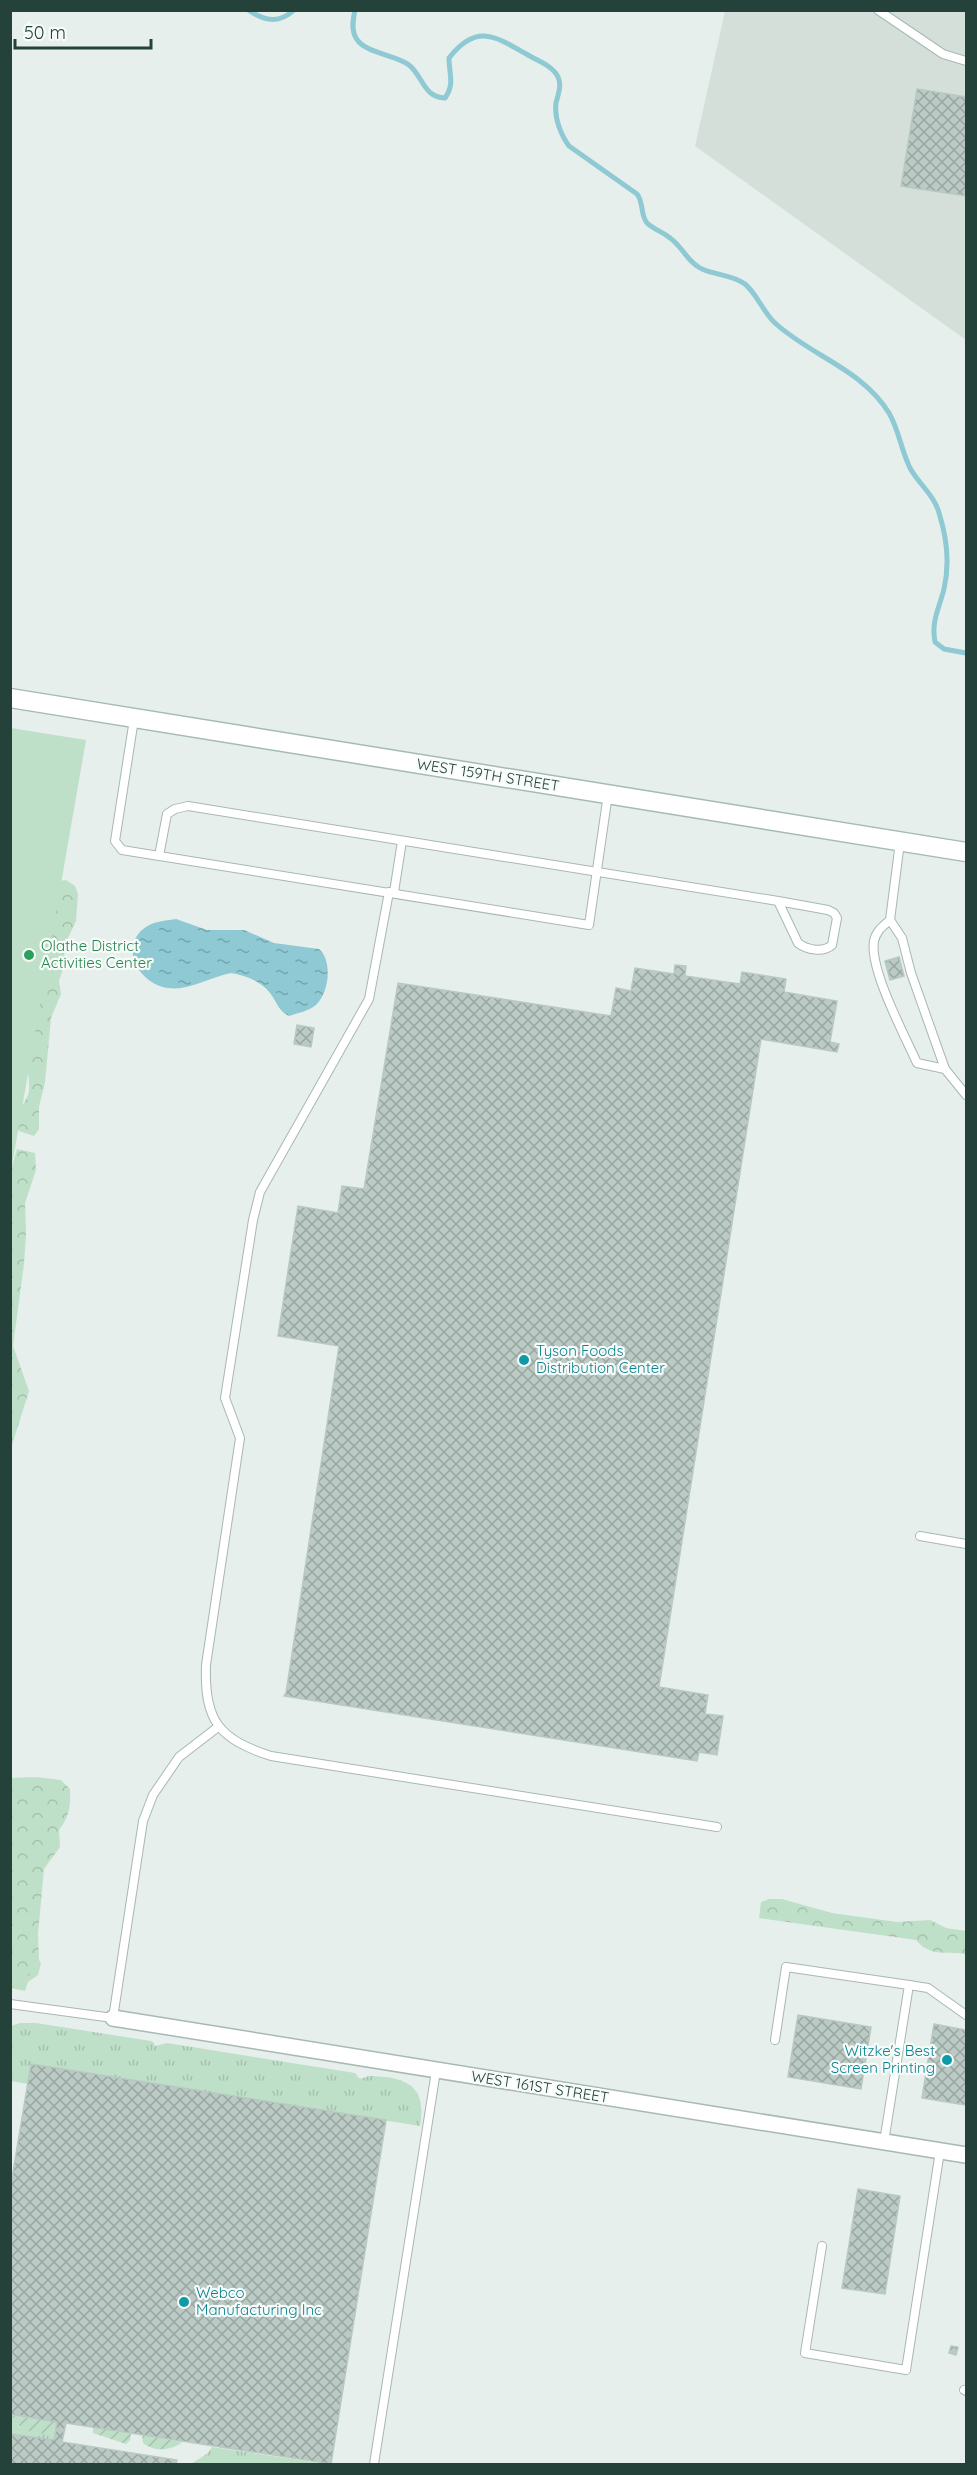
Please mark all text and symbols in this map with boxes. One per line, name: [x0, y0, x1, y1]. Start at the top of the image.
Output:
scale bar: [15, 12, 152, 50]
text: 50 m: [24, 21, 66, 44]
street label: WEST 159TH STREET: [415, 754, 561, 795]
place label: Olathe District Activities Center: [41, 936, 152, 972]
marker: Olathe District Activities Center: [22, 948, 36, 962]
place label: Tyson Foods Distribution Center: [536, 1341, 665, 1377]
marker: Tyson Foods Distribution Center: [517, 1353, 531, 1367]
place label: Witzke's Best Screen Printing: [831, 2041, 935, 2077]
marker: Witzke's Best Screen Printing: [940, 2053, 954, 2067]
street label: WEST 161ST STREET: [470, 2066, 610, 2107]
place label: Webco Manufacturing Inc: [196, 2283, 322, 2319]
marker: Webco Manufacturing Inc: [177, 2295, 191, 2309]

